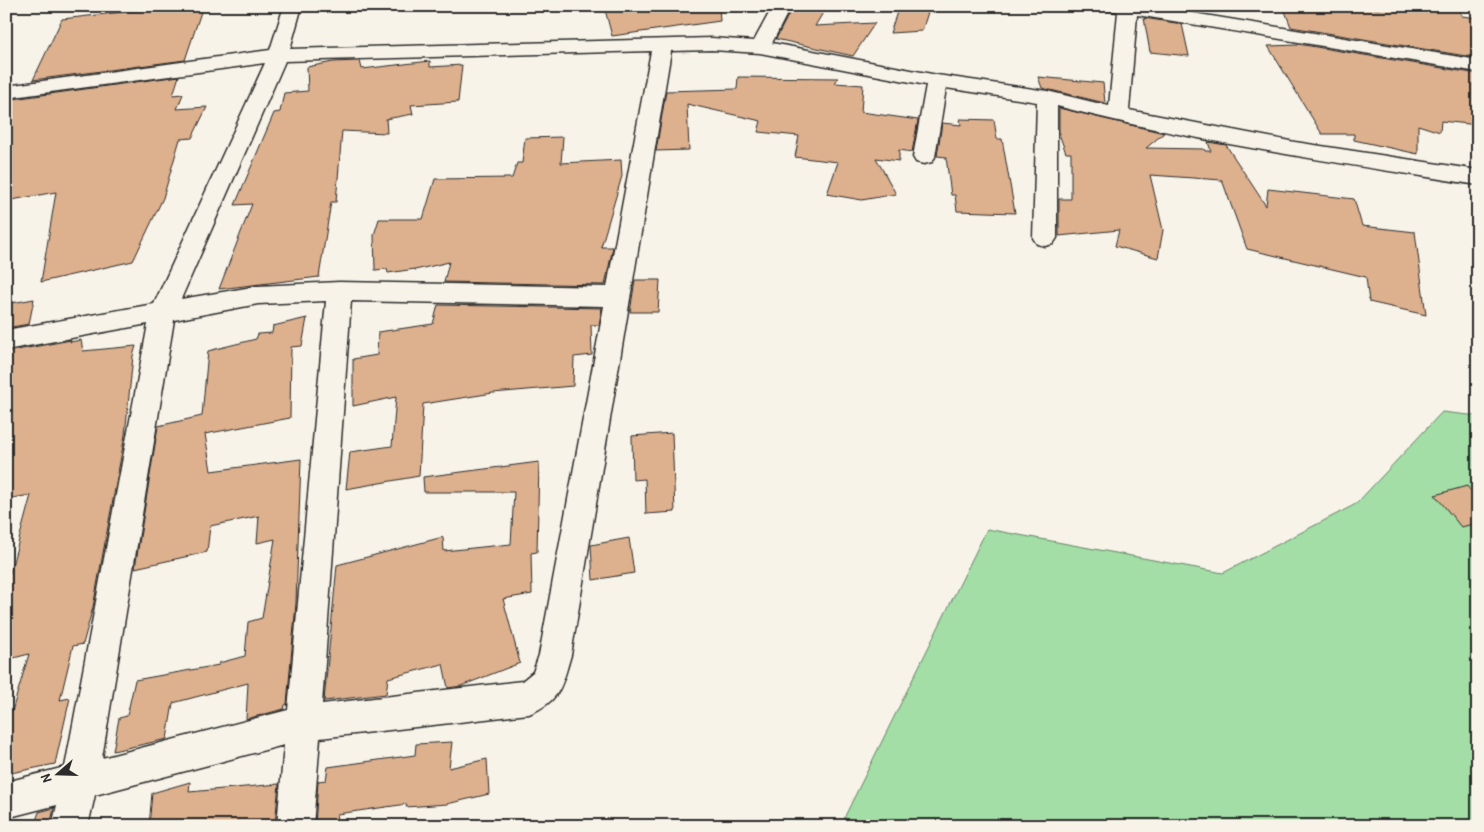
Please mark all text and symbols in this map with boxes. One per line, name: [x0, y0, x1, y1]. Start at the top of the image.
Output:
north arrow: [32, 750, 82, 800]
text: N: [35, 771, 56, 785]

